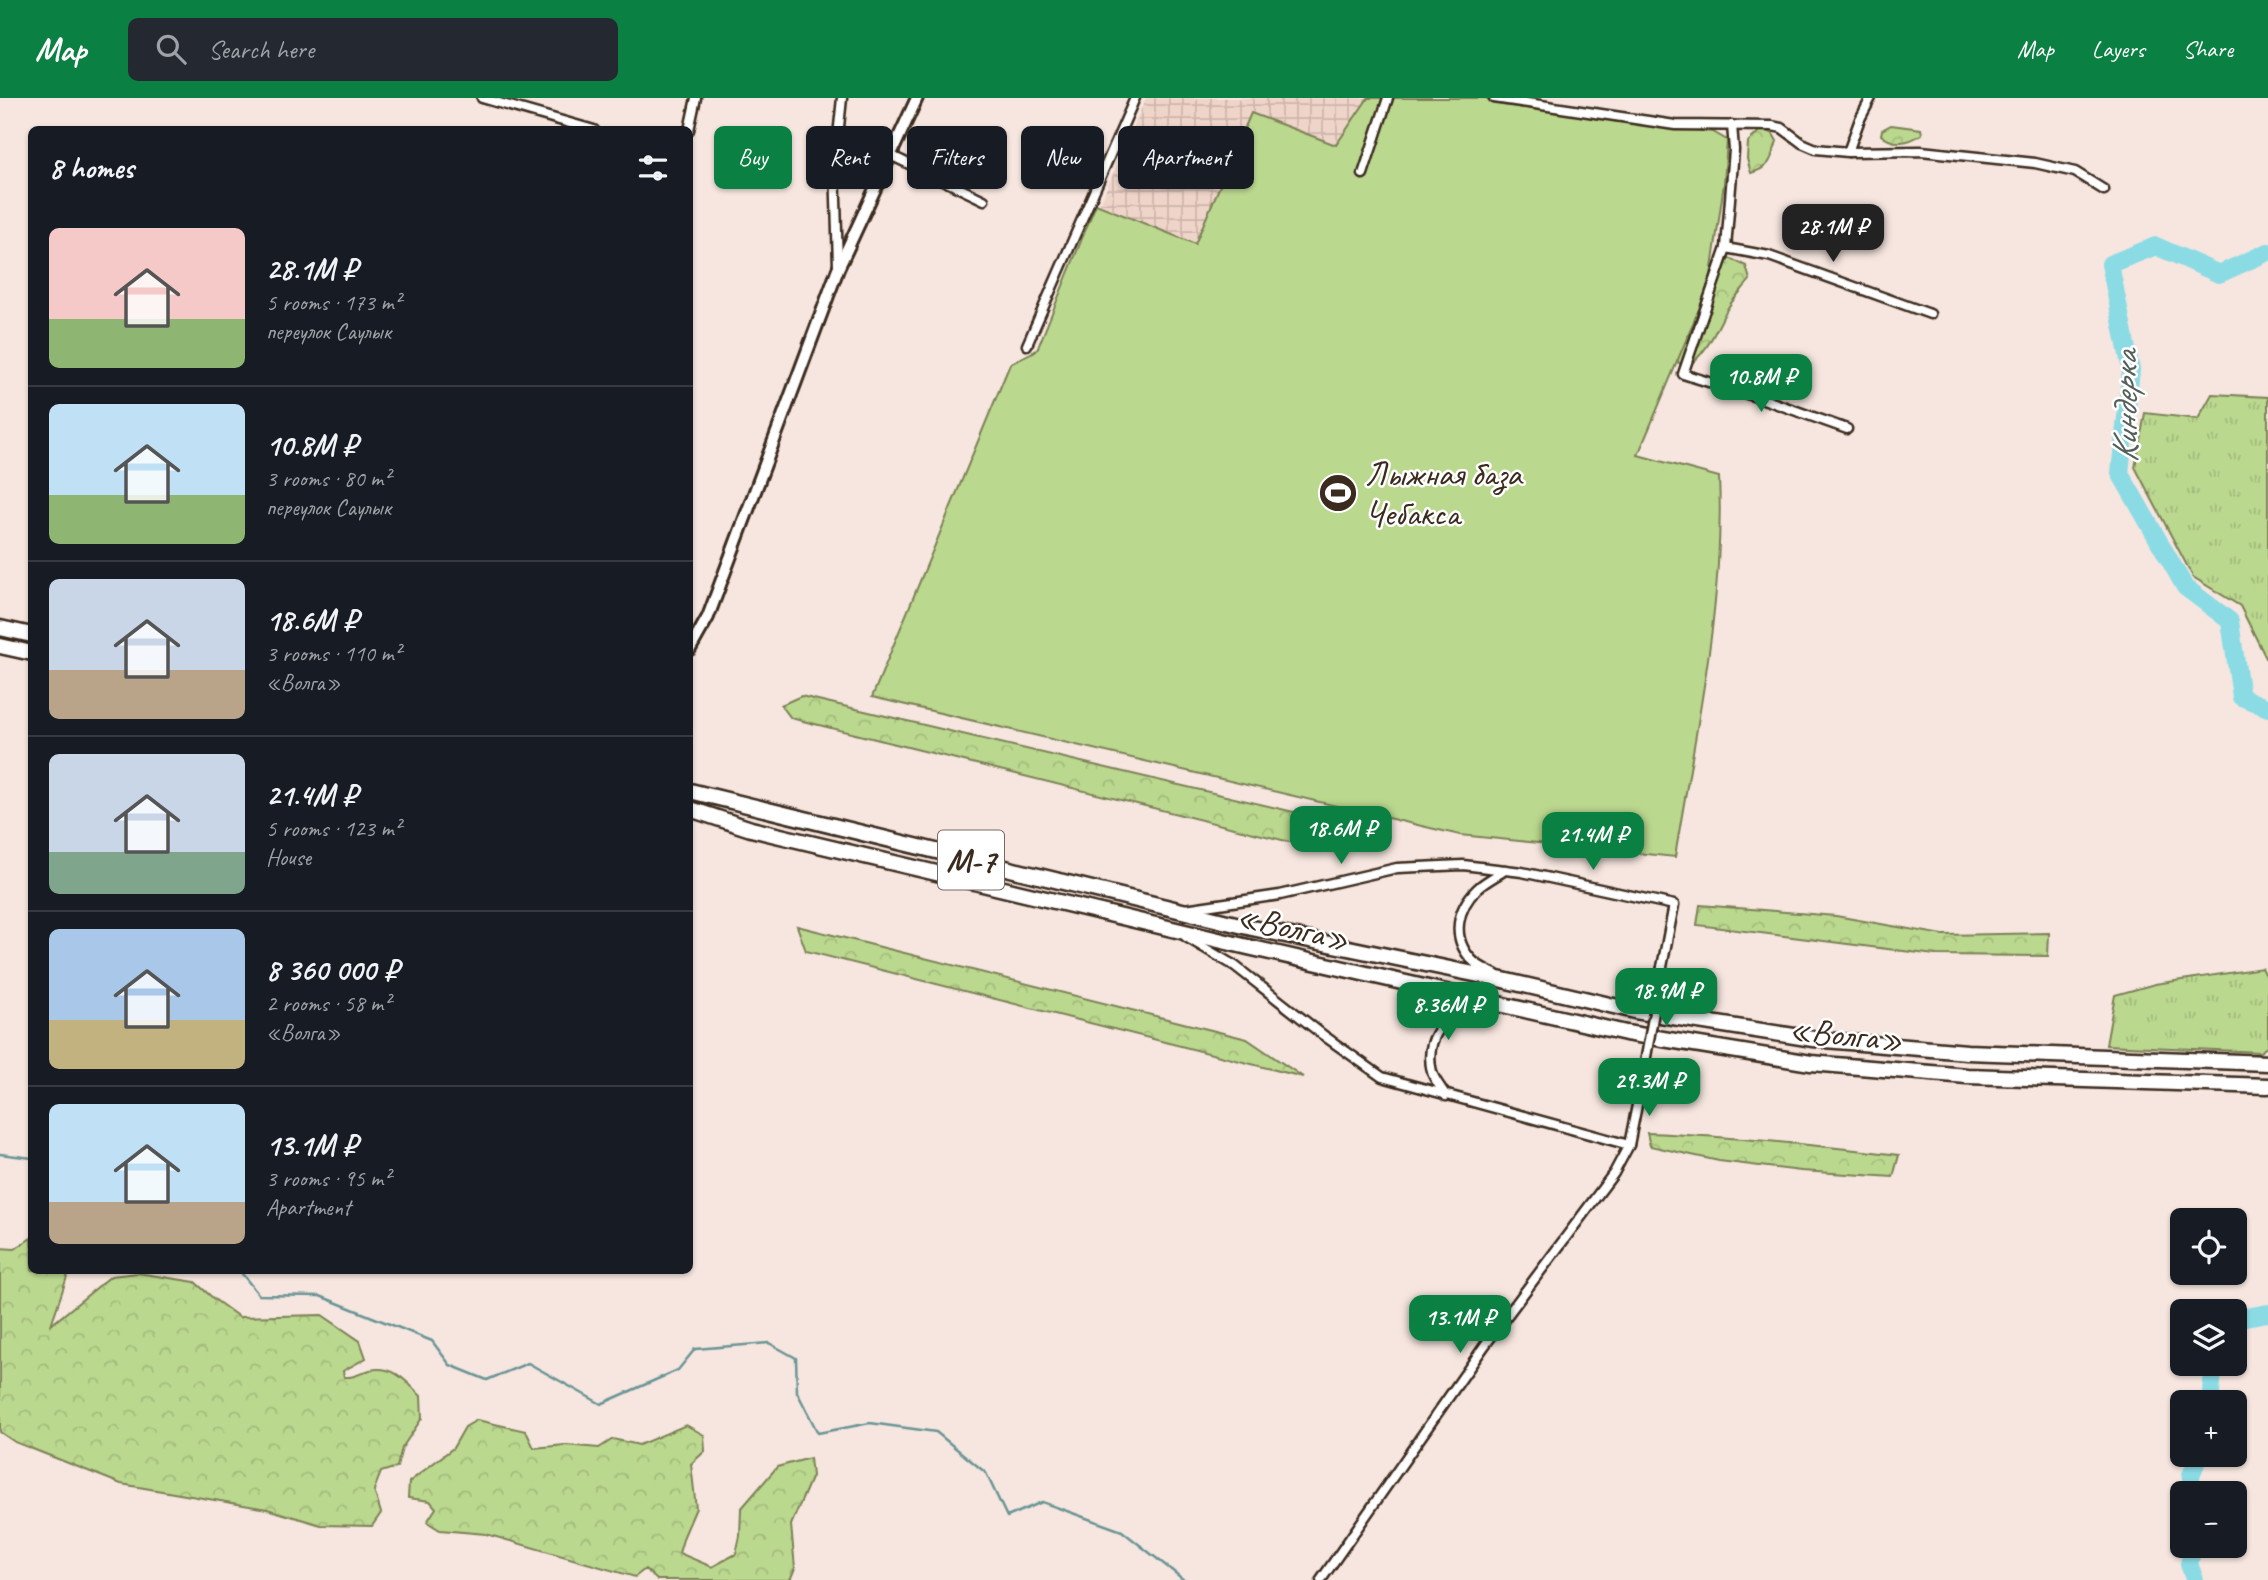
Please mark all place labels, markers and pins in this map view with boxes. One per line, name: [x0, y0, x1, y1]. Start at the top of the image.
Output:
pin: 28.1M ₽: [1768, 204, 1898, 264]
pin: 10.8M ₽: [1696, 354, 1826, 414]
place label: Лыжная база Чебакса: [1365, 451, 1524, 536]
sports icon: Лыжная база Чебакса: [1317, 472, 1359, 514]
pin: 18.6M ₽: [1276, 806, 1406, 866]
pin: 21.4M ₽: [1528, 812, 1658, 872]
pin: 18.9M ₽: [1601, 968, 1731, 1028]
pin: 8.36M ₽: [1383, 982, 1513, 1042]
pin: 29.3M ₽: [1584, 1058, 1714, 1118]
pin: 13.1M ₽: [1395, 1296, 1525, 1355]

